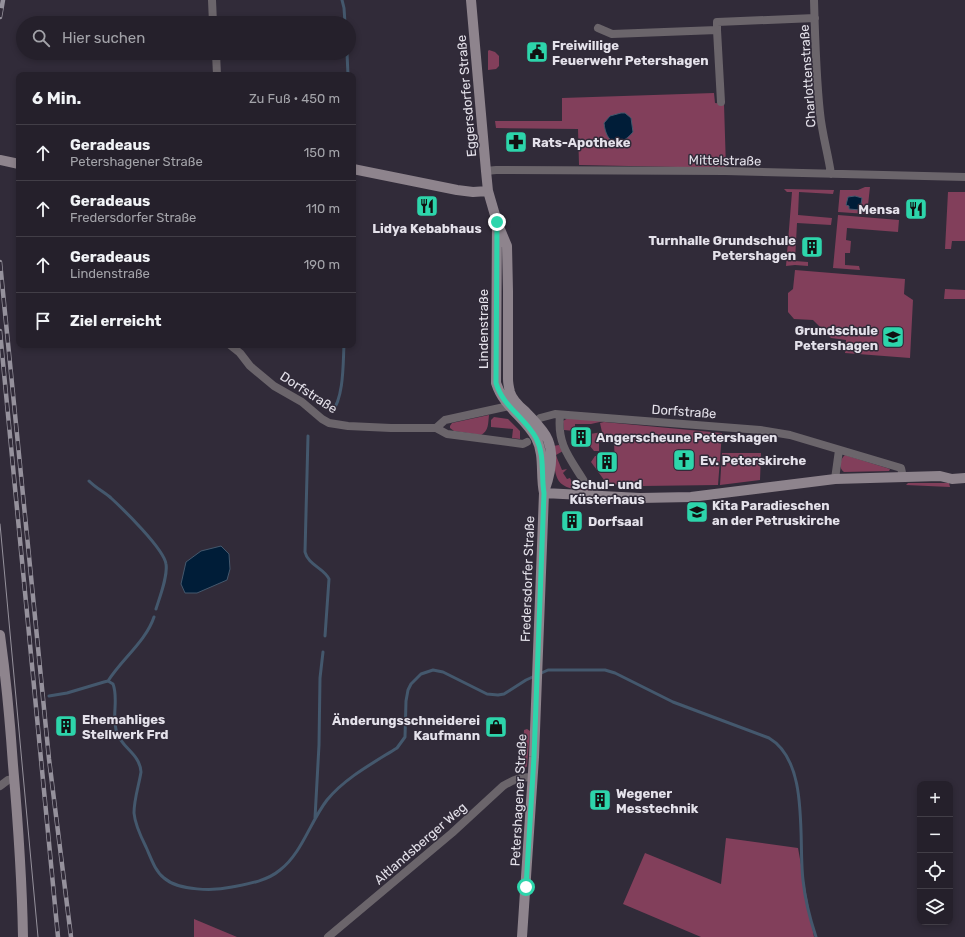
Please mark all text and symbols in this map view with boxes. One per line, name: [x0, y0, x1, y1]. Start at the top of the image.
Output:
search box: [16, 16, 356, 60]
street label: Charlottenstraße: [796, 24, 819, 128]
icon: search: [30, 27, 52, 49]
text: Hier suchen: [62, 29, 145, 47]
street label: Eggersdorfer Straße: [454, 34, 480, 158]
place label: Freiwillige Feuerwehr Petershagen: [552, 38, 709, 68]
public building icon: Freiwillige Feuerwehr Petershagen: [524, 39, 550, 65]
text: 6 Min.: [32, 88, 81, 108]
text: Zu Fuß · 450 m: [249, 91, 340, 106]
pharmacy icon: Rats-Apotheke: [503, 129, 529, 155]
place label: Rats-Apotheke: [532, 135, 631, 150]
text: Geradeaus: [70, 136, 150, 154]
icon: ahead: [32, 142, 54, 164]
text: 150 m: [304, 145, 340, 160]
street label: Mittelstraße: [688, 152, 761, 169]
text: Petershagener Straße: [70, 154, 203, 169]
text: Geradeaus: [70, 192, 150, 210]
restaurant icon: Lidya Kebabhaus: [414, 193, 440, 219]
restaurant icon: Mensa: [903, 196, 929, 222]
icon: ahead: [32, 198, 54, 220]
text: 110 m: [306, 201, 340, 216]
place label: Mensa: [858, 202, 900, 217]
text: Fredersdorfer Straße: [70, 210, 196, 225]
route end: [488, 213, 506, 231]
place label: Lidya Kebabhaus: [372, 221, 482, 236]
place label: Turnhalle Grundschule Petershagen: [649, 233, 796, 263]
building icon: Turnhalle Grundschule Petershagen: [799, 234, 825, 260]
text: Geradeaus: [70, 248, 150, 266]
icon: ahead: [32, 254, 54, 276]
text: 190 m: [304, 257, 340, 272]
text: Lindenstraße: [70, 266, 150, 281]
street label: Lindenstraße: [476, 289, 491, 369]
icon: arrive: [32, 310, 54, 332]
text: Ziel erreicht: [70, 312, 162, 330]
place label: Grundschule Petershagen: [794, 323, 878, 353]
school or university icon: Grundschule Petershagen: [880, 324, 906, 350]
street label: Dorfstraße: [277, 368, 340, 416]
street label: Dorfstraße: [651, 402, 717, 421]
building icon: Angerscheune Petershagen: [568, 424, 594, 450]
place label: Angerscheune Petershagen: [596, 430, 777, 445]
church icon: Ev. Peterskirche: [671, 447, 697, 473]
building icon: Schul- und Küsterhaus: [594, 449, 620, 475]
place label: Ev. Peterskirche: [700, 453, 806, 468]
place label: Schul- und Küsterhaus: [569, 477, 645, 507]
place label: Kita Paradieschen an der Petruskirche: [712, 498, 840, 528]
school or university icon: Kita Paradieschen an der Petruskirche: [684, 499, 710, 525]
building icon: Dorfsaal: [559, 508, 585, 534]
place label: Dorfsaal: [588, 514, 643, 529]
street label: Fredersdorfer Straße: [518, 516, 537, 642]
place label: Ehemahliges Stellwerk Frd: [82, 712, 168, 742]
building icon: Ehemahliges Stellwerk Frd: [53, 713, 79, 739]
place label: Änderungsschneiderei Kaufmann: [332, 713, 480, 743]
shop icon: Änderungsschneiderei Kaufmann: [483, 714, 509, 740]
street label: Petershagener Straße: [508, 733, 530, 867]
map controls: [917, 781, 953, 925]
button: +: [917, 781, 953, 817]
place label: Wegener Messtechnik: [616, 786, 699, 816]
building icon: Wegener Messtechnik: [587, 787, 613, 813]
street label: Altlandsberger Weg: [371, 799, 470, 888]
button: −: [917, 817, 953, 853]
button: locate: [917, 853, 953, 889]
route start: [517, 878, 535, 896]
button: layers: [917, 889, 953, 925]

